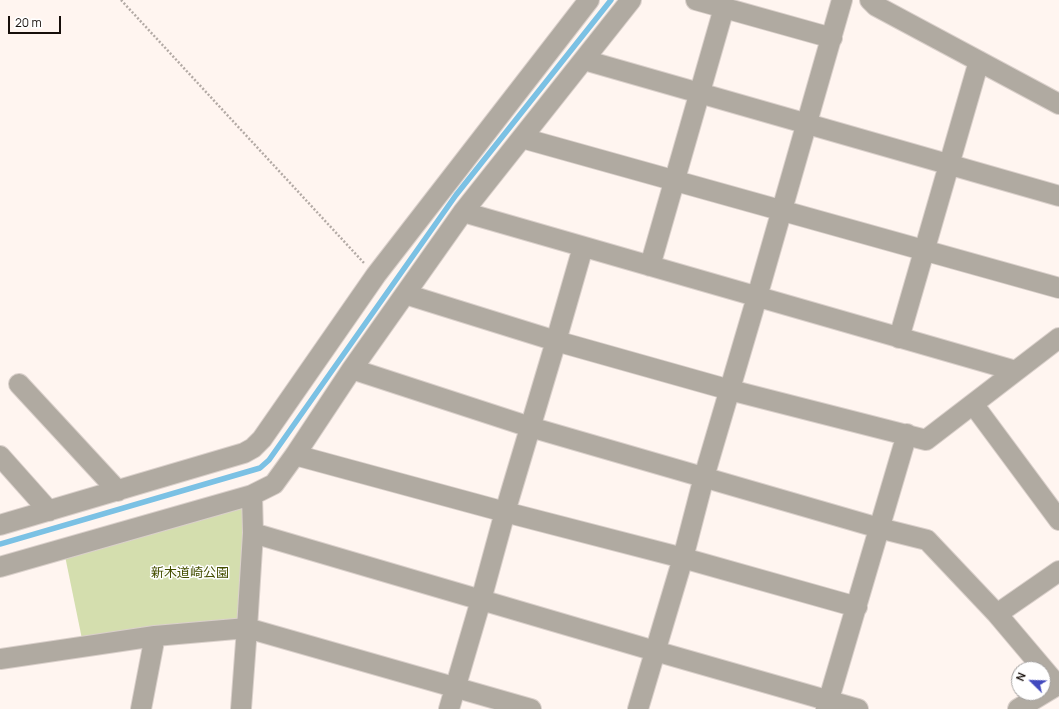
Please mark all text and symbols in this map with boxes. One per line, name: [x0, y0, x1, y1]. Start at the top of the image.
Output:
scale bar: [10, 8, 63, 34]
text: 20 m: [15, 14, 42, 31]
park label: 新木道崎公園: [151, 565, 229, 581]
north arrow: [1011, 661, 1051, 701]
text: N: [1012, 670, 1029, 683]

